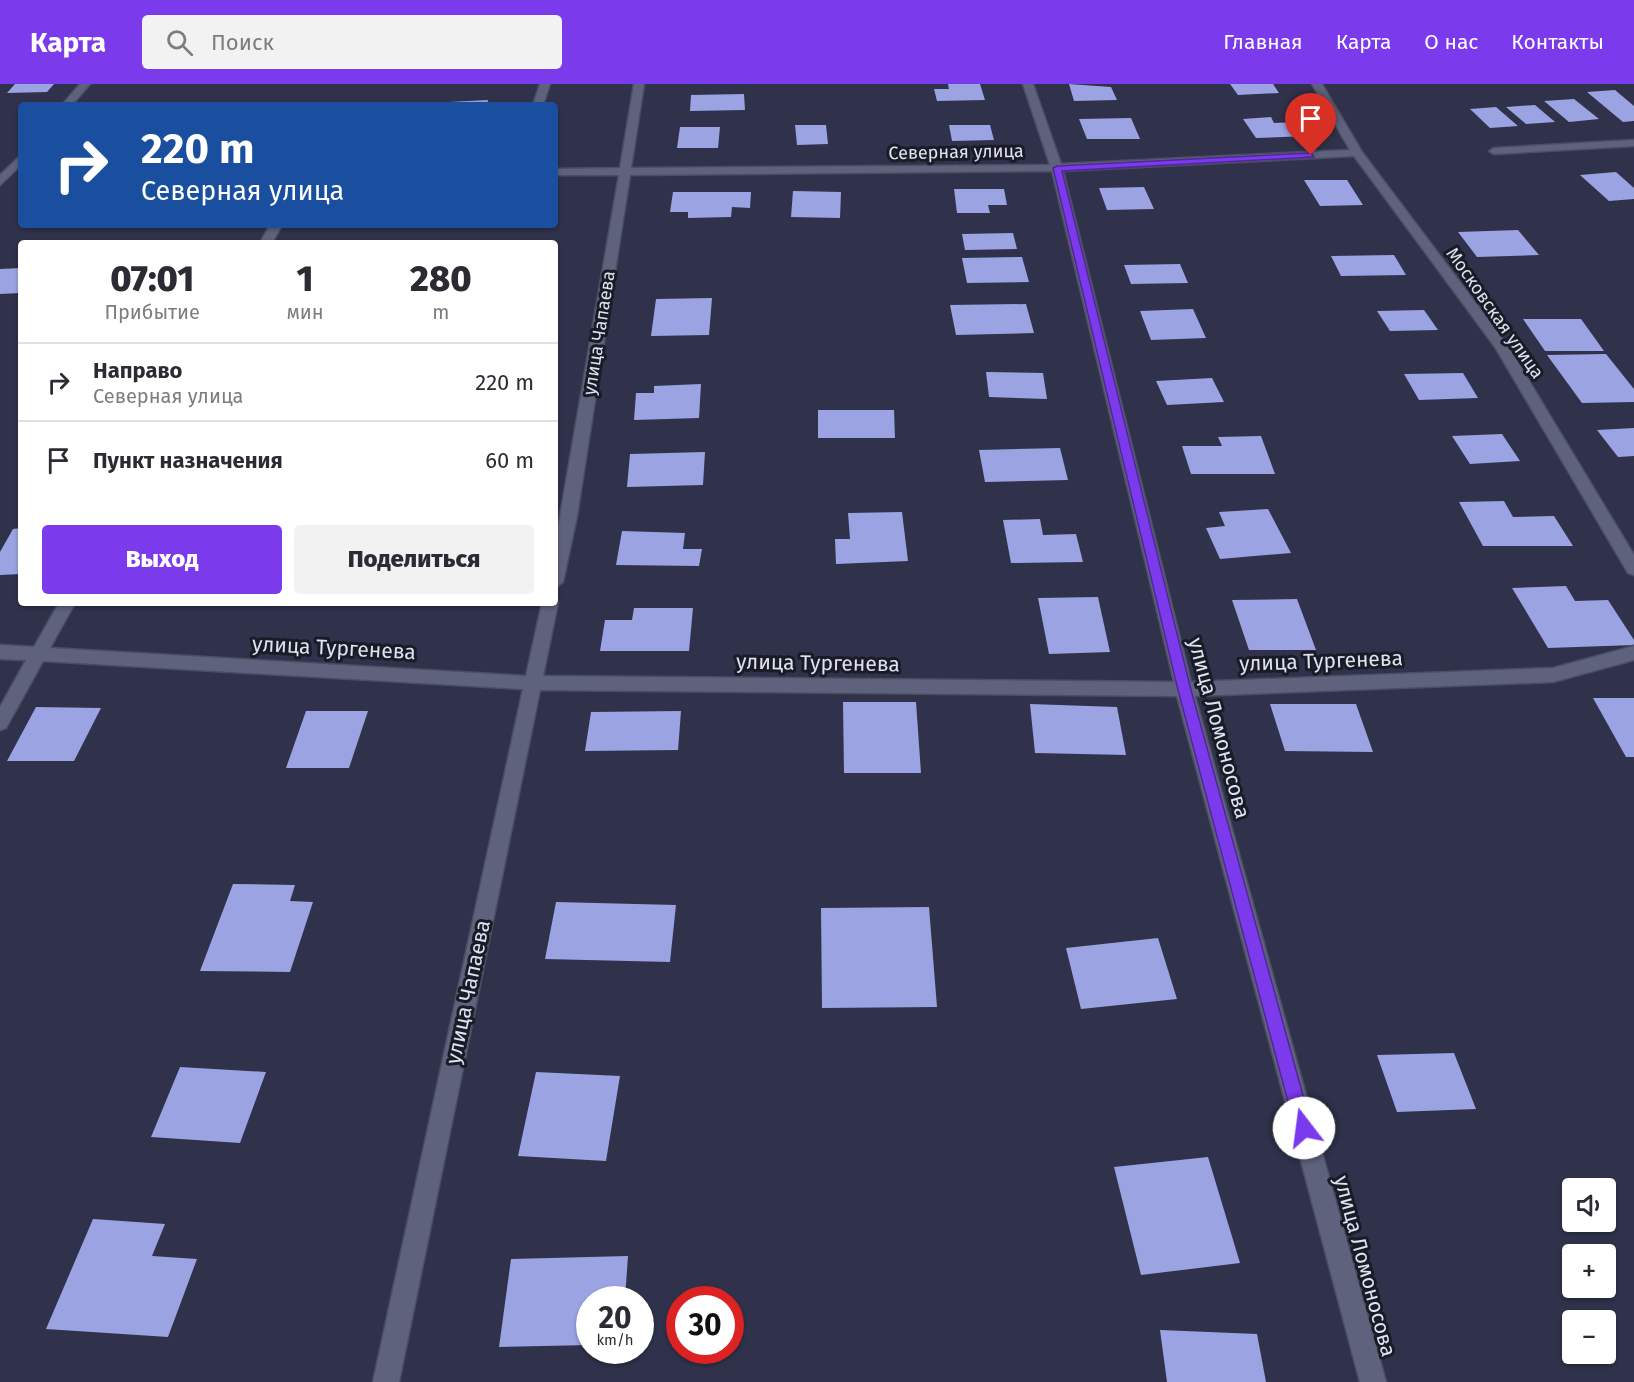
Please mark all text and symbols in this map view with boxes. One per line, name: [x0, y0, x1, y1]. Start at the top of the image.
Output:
search box: [142, 15, 562, 69]
text: Карта: [30, 26, 106, 59]
icon: search: [163, 26, 196, 59]
text: Поиск: [211, 29, 274, 56]
text: Главная: [1223, 29, 1303, 55]
text: Карта: [1336, 29, 1391, 55]
text: О нас: [1424, 29, 1478, 55]
text: Контакты: [1511, 29, 1604, 55]
pin: [1285, 93, 1336, 155]
icon: arrive: [1294, 102, 1327, 135]
text: 220 m: [141, 124, 254, 174]
icon: right: [42, 126, 120, 204]
street label: Северная улица: [888, 140, 1024, 164]
text: Северная улица: [141, 175, 344, 207]
street label: Московская улица: [1441, 243, 1549, 383]
text: 07:01: [110, 257, 194, 301]
text: 1: [297, 257, 314, 301]
text: 280: [410, 257, 472, 301]
street label: улица Чапаева: [578, 269, 620, 397]
text: Прибытие: [104, 300, 200, 324]
text: мин: [286, 300, 324, 324]
text: m: [432, 300, 449, 324]
text: Направо: [93, 357, 182, 384]
icon: right: [42, 366, 75, 399]
text: 220 m: [475, 369, 534, 396]
text: Северная улица: [93, 384, 243, 408]
icon: arrive: [42, 444, 75, 477]
text: Пункт назначения: [93, 447, 283, 474]
text: 60 m: [485, 447, 534, 474]
button: Выход: [42, 525, 282, 594]
button: Поделиться: [294, 525, 534, 594]
street label: улица Тургенева: [252, 631, 416, 665]
street label: улица Ломоносова: [1182, 635, 1256, 821]
street label: улица Тургенева: [1239, 645, 1403, 677]
street label: улица Тургенева: [736, 649, 900, 677]
street label: улица Чапаева: [440, 918, 496, 1066]
position arrow: [1272, 1096, 1336, 1160]
street label: улица Ломоносова: [1328, 1173, 1402, 1359]
map controls: [1562, 1178, 1616, 1364]
button: sound: [1562, 1178, 1616, 1232]
button: +: [1562, 1244, 1616, 1298]
speed limit sign: 30: [666, 1286, 744, 1364]
text: 20: [598, 1300, 632, 1336]
button: −: [1562, 1310, 1616, 1364]
text: km/h: [596, 1331, 634, 1349]

